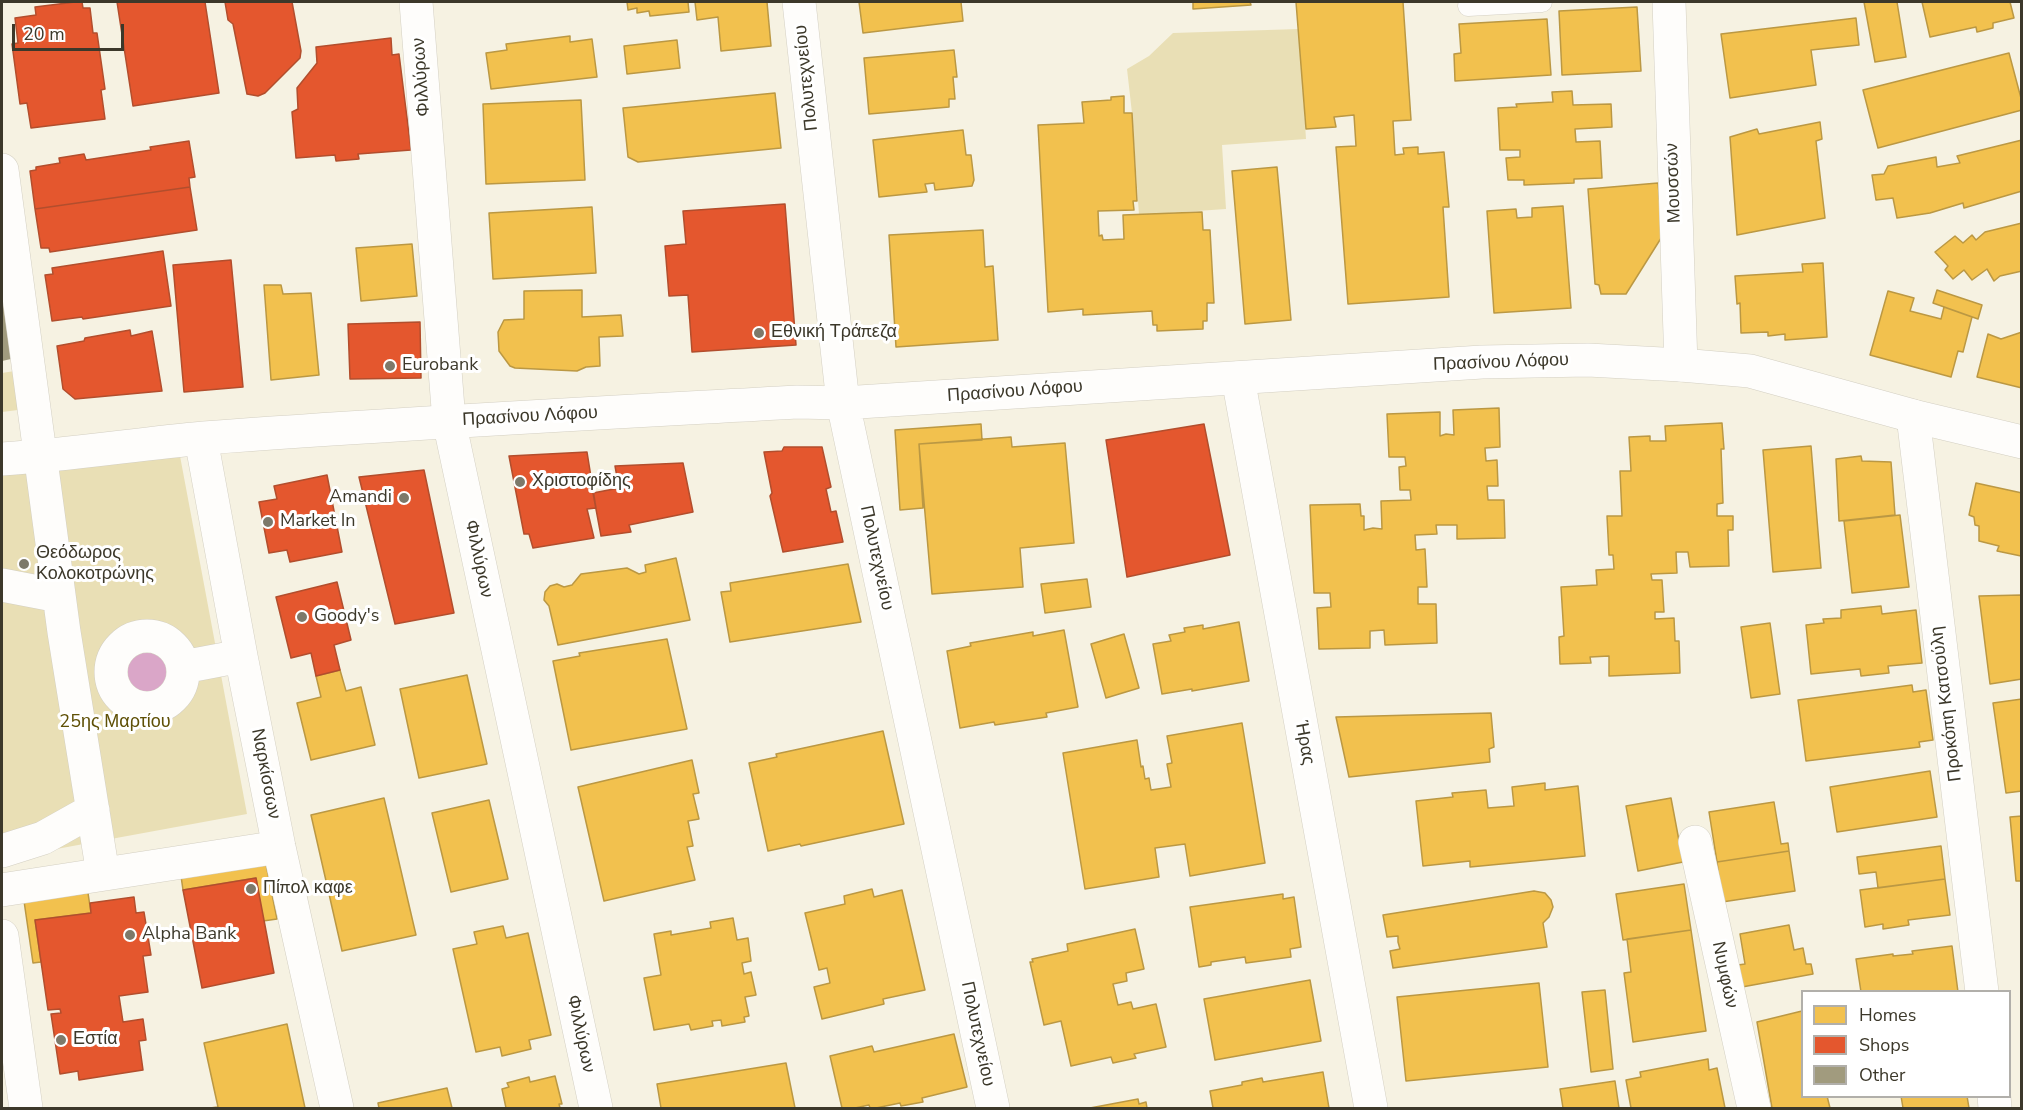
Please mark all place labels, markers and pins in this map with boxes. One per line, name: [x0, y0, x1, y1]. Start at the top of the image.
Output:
place label: Εθνική Τράπεζα: [771, 322, 897, 344]
marker: Εθνική Τράπεζα: [752, 326, 766, 340]
place label: Eurobank: [402, 355, 478, 377]
marker: Eurobank: [383, 359, 397, 373]
place label: Χριστοφίδης: [532, 471, 631, 493]
marker: Χριστοφίδης: [513, 475, 527, 489]
place label: Amandi: [329, 487, 392, 509]
marker: Amandi: [397, 491, 411, 505]
place label: Market In: [280, 511, 355, 533]
marker: Market In: [261, 515, 275, 529]
place label: Θεόδωρος Κολοκοτρώνης: [36, 543, 154, 586]
marker: Θεόδωρος Κολοκοτρώνης: [17, 557, 31, 571]
place label: Goody's: [314, 606, 379, 628]
marker: Goody's: [295, 610, 309, 624]
place label: Πίπολ καφε: [263, 878, 353, 900]
marker: Πίπολ καφε: [244, 882, 258, 896]
place label: Alpha Bank: [142, 924, 236, 946]
marker: Alpha Bank: [123, 928, 137, 942]
place label: Εστία: [73, 1029, 118, 1051]
marker: Εστία: [54, 1033, 68, 1047]

